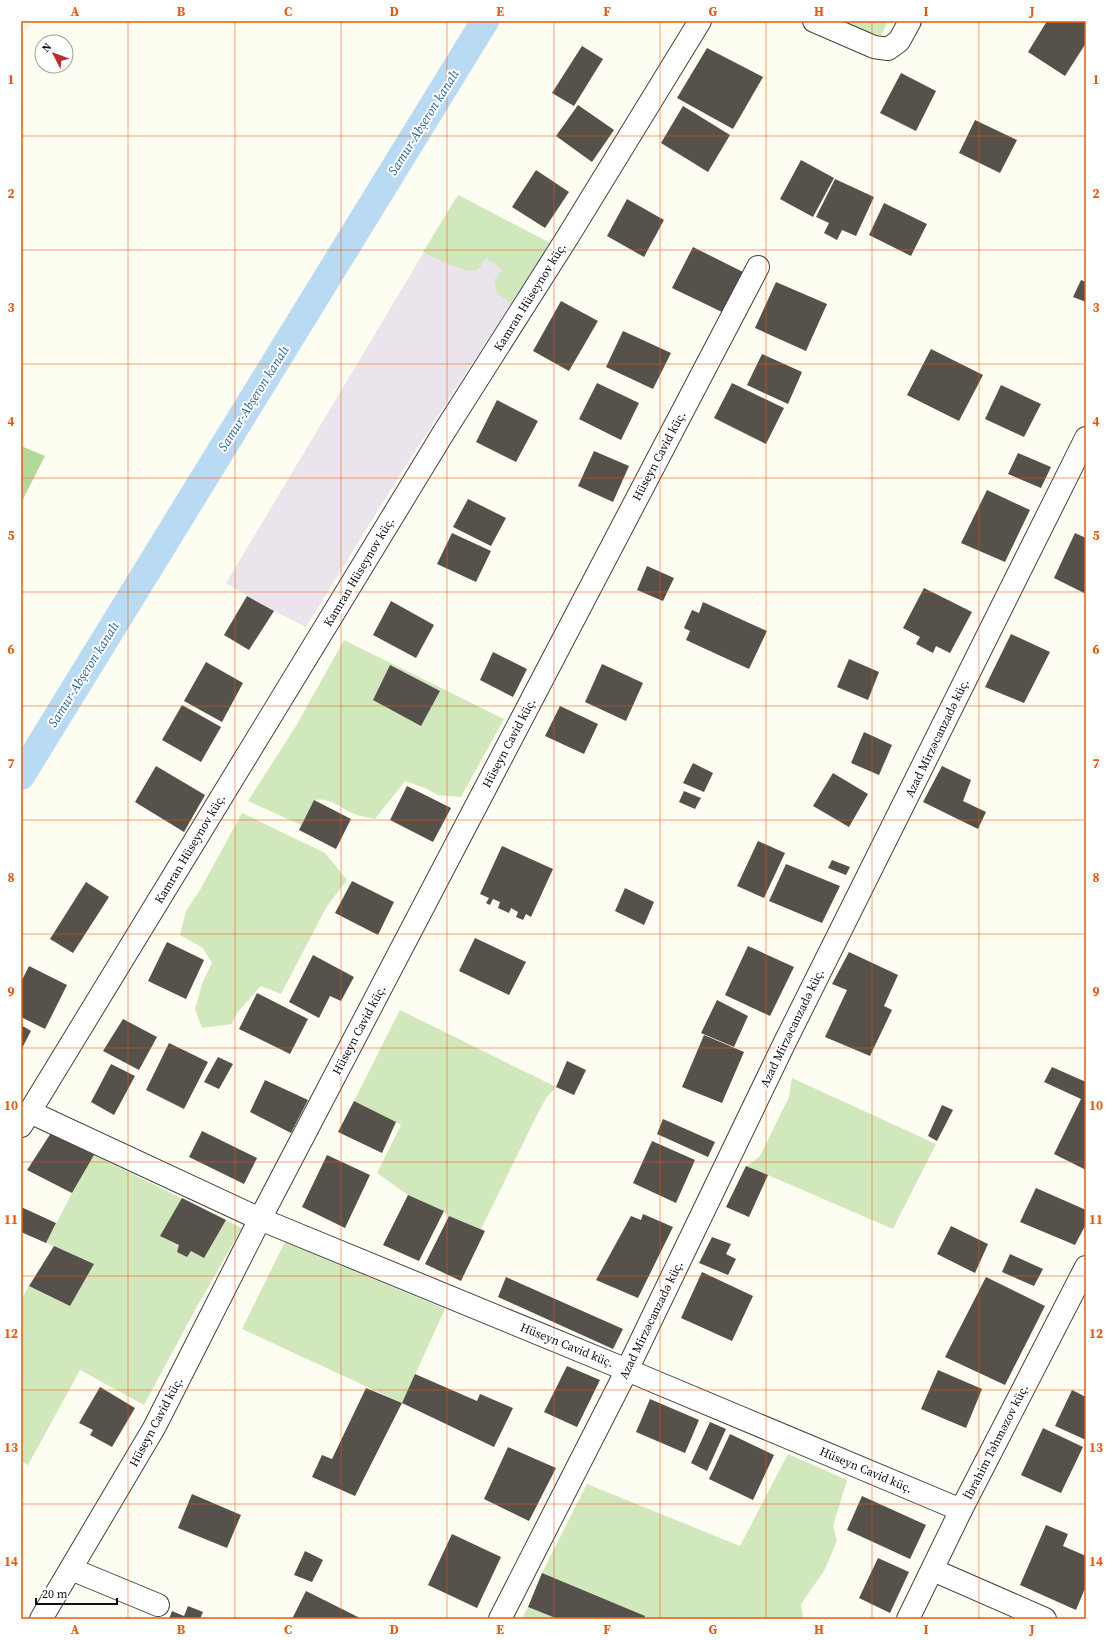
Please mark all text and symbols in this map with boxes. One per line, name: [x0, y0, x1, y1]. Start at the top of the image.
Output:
text: A: [71, 3, 80, 20]
text: B: [177, 3, 186, 20]
text: C: [284, 3, 292, 20]
text: D: [389, 3, 399, 20]
text: E: [496, 3, 504, 20]
text: F: [603, 3, 611, 20]
text: G: [709, 3, 718, 20]
text: H: [814, 3, 824, 20]
text: I: [923, 3, 929, 20]
text: J: [1028, 3, 1035, 20]
north arrow: [34, 34, 74, 74]
text: N: [39, 40, 55, 56]
water label: Samur-Abşeron kanalı: [384, 66, 463, 178]
text: 1: [7, 71, 15, 88]
text: 1: [1092, 71, 1100, 88]
text: 2: [7, 185, 15, 202]
text: 2: [1092, 185, 1100, 202]
street label: Kamran Hüseynov küç.: [490, 240, 570, 354]
text: 3: [7, 299, 15, 316]
text: 3: [1092, 299, 1100, 316]
water label: Samur-Abşeron kanalı: [214, 342, 293, 454]
street label: Hüseyn Cavid küç.: [629, 408, 689, 504]
text: 4: [7, 413, 15, 430]
text: 4: [1092, 413, 1100, 430]
street label: Kamran Hüseynov küç.: [320, 514, 398, 630]
text: 5: [7, 527, 15, 544]
text: 5: [1092, 527, 1100, 544]
water label: Samur-Abşeron kanalı: [44, 618, 123, 730]
text: 6: [7, 641, 15, 658]
text: 6: [1092, 641, 1100, 658]
street label: Azad Mirzəcanzadə küç.: [901, 676, 973, 800]
street label: Hüseyn Cavid küç.: [479, 695, 539, 791]
text: 7: [7, 755, 15, 772]
text: 7: [1092, 755, 1100, 772]
street label: Kamran Hüseynov küç.: [151, 791, 229, 907]
text: 8: [7, 869, 15, 886]
text: 8: [1092, 869, 1100, 886]
street label: Azad Mirzəcanzadə küç.: [756, 966, 828, 1090]
street label: Hüseyn Cavid küç.: [329, 982, 389, 1078]
text: 9: [7, 983, 15, 1000]
text: 9: [1092, 983, 1100, 1000]
text: 10: [4, 1097, 18, 1114]
text: 10: [1089, 1097, 1103, 1114]
text: 11: [4, 1211, 18, 1228]
text: 11: [1089, 1211, 1103, 1228]
street label: Azad Mirzəcanzadə küç.: [615, 1258, 687, 1382]
street label: Hüseyn Cavid küç.: [518, 1319, 616, 1371]
text: 12: [4, 1325, 18, 1342]
text: 12: [1089, 1325, 1103, 1342]
street label: Hüseyn Cavid küç.: [126, 1374, 186, 1470]
street label: İbrahim Təhməzov küç.: [960, 1382, 1032, 1502]
text: 13: [4, 1439, 18, 1456]
text: 13: [1089, 1439, 1103, 1456]
street label: Hüseyn Cavid küç.: [817, 1443, 915, 1497]
text: 14: [4, 1553, 18, 1570]
text: 14: [1089, 1553, 1103, 1570]
scale bar: [36, 1580, 117, 1606]
text: 20 m: [42, 1586, 68, 1602]
text: A: [71, 1621, 80, 1638]
text: B: [177, 1621, 186, 1638]
text: C: [284, 1621, 292, 1638]
text: D: [389, 1621, 399, 1638]
text: E: [496, 1621, 504, 1638]
text: F: [603, 1621, 611, 1638]
text: G: [709, 1621, 718, 1638]
text: H: [814, 1621, 824, 1638]
text: I: [923, 1621, 929, 1638]
text: J: [1028, 1621, 1035, 1638]

